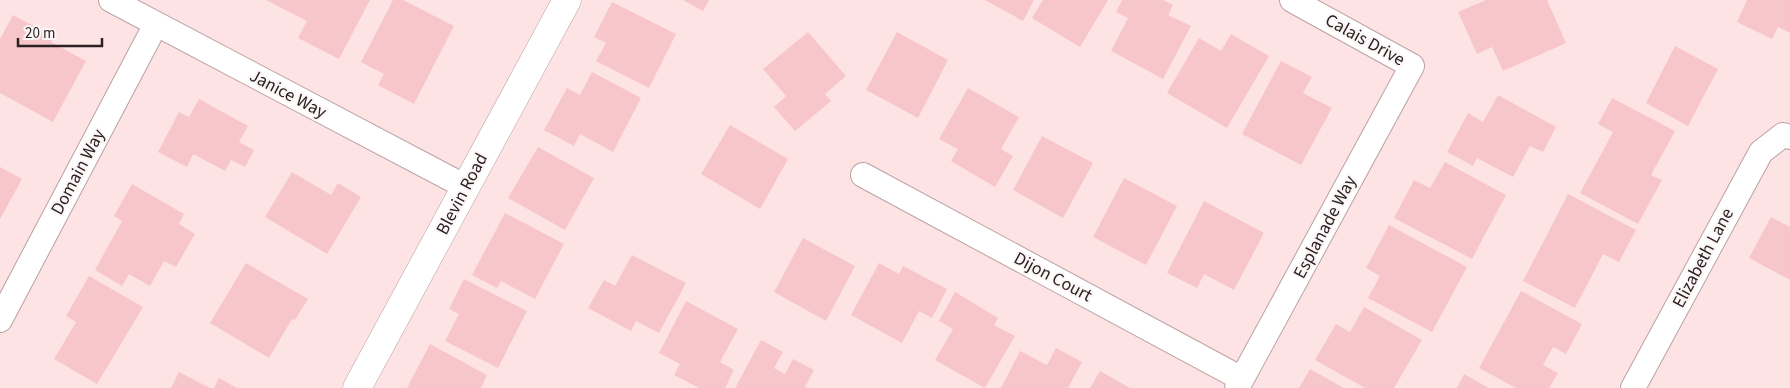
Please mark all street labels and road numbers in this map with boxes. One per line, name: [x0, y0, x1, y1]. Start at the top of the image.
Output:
street label: Calais Drive: [1321, 8, 1409, 72]
street label: Janice Way: [245, 63, 331, 125]
street label: Domain Way: [45, 124, 111, 219]
street label: Blevin Road: [430, 149, 494, 239]
street label: Esplanade Way: [1287, 171, 1363, 283]
street label: Elizabeth Lane: [1666, 204, 1740, 312]
street label: Dijon Court: [1009, 246, 1097, 308]

